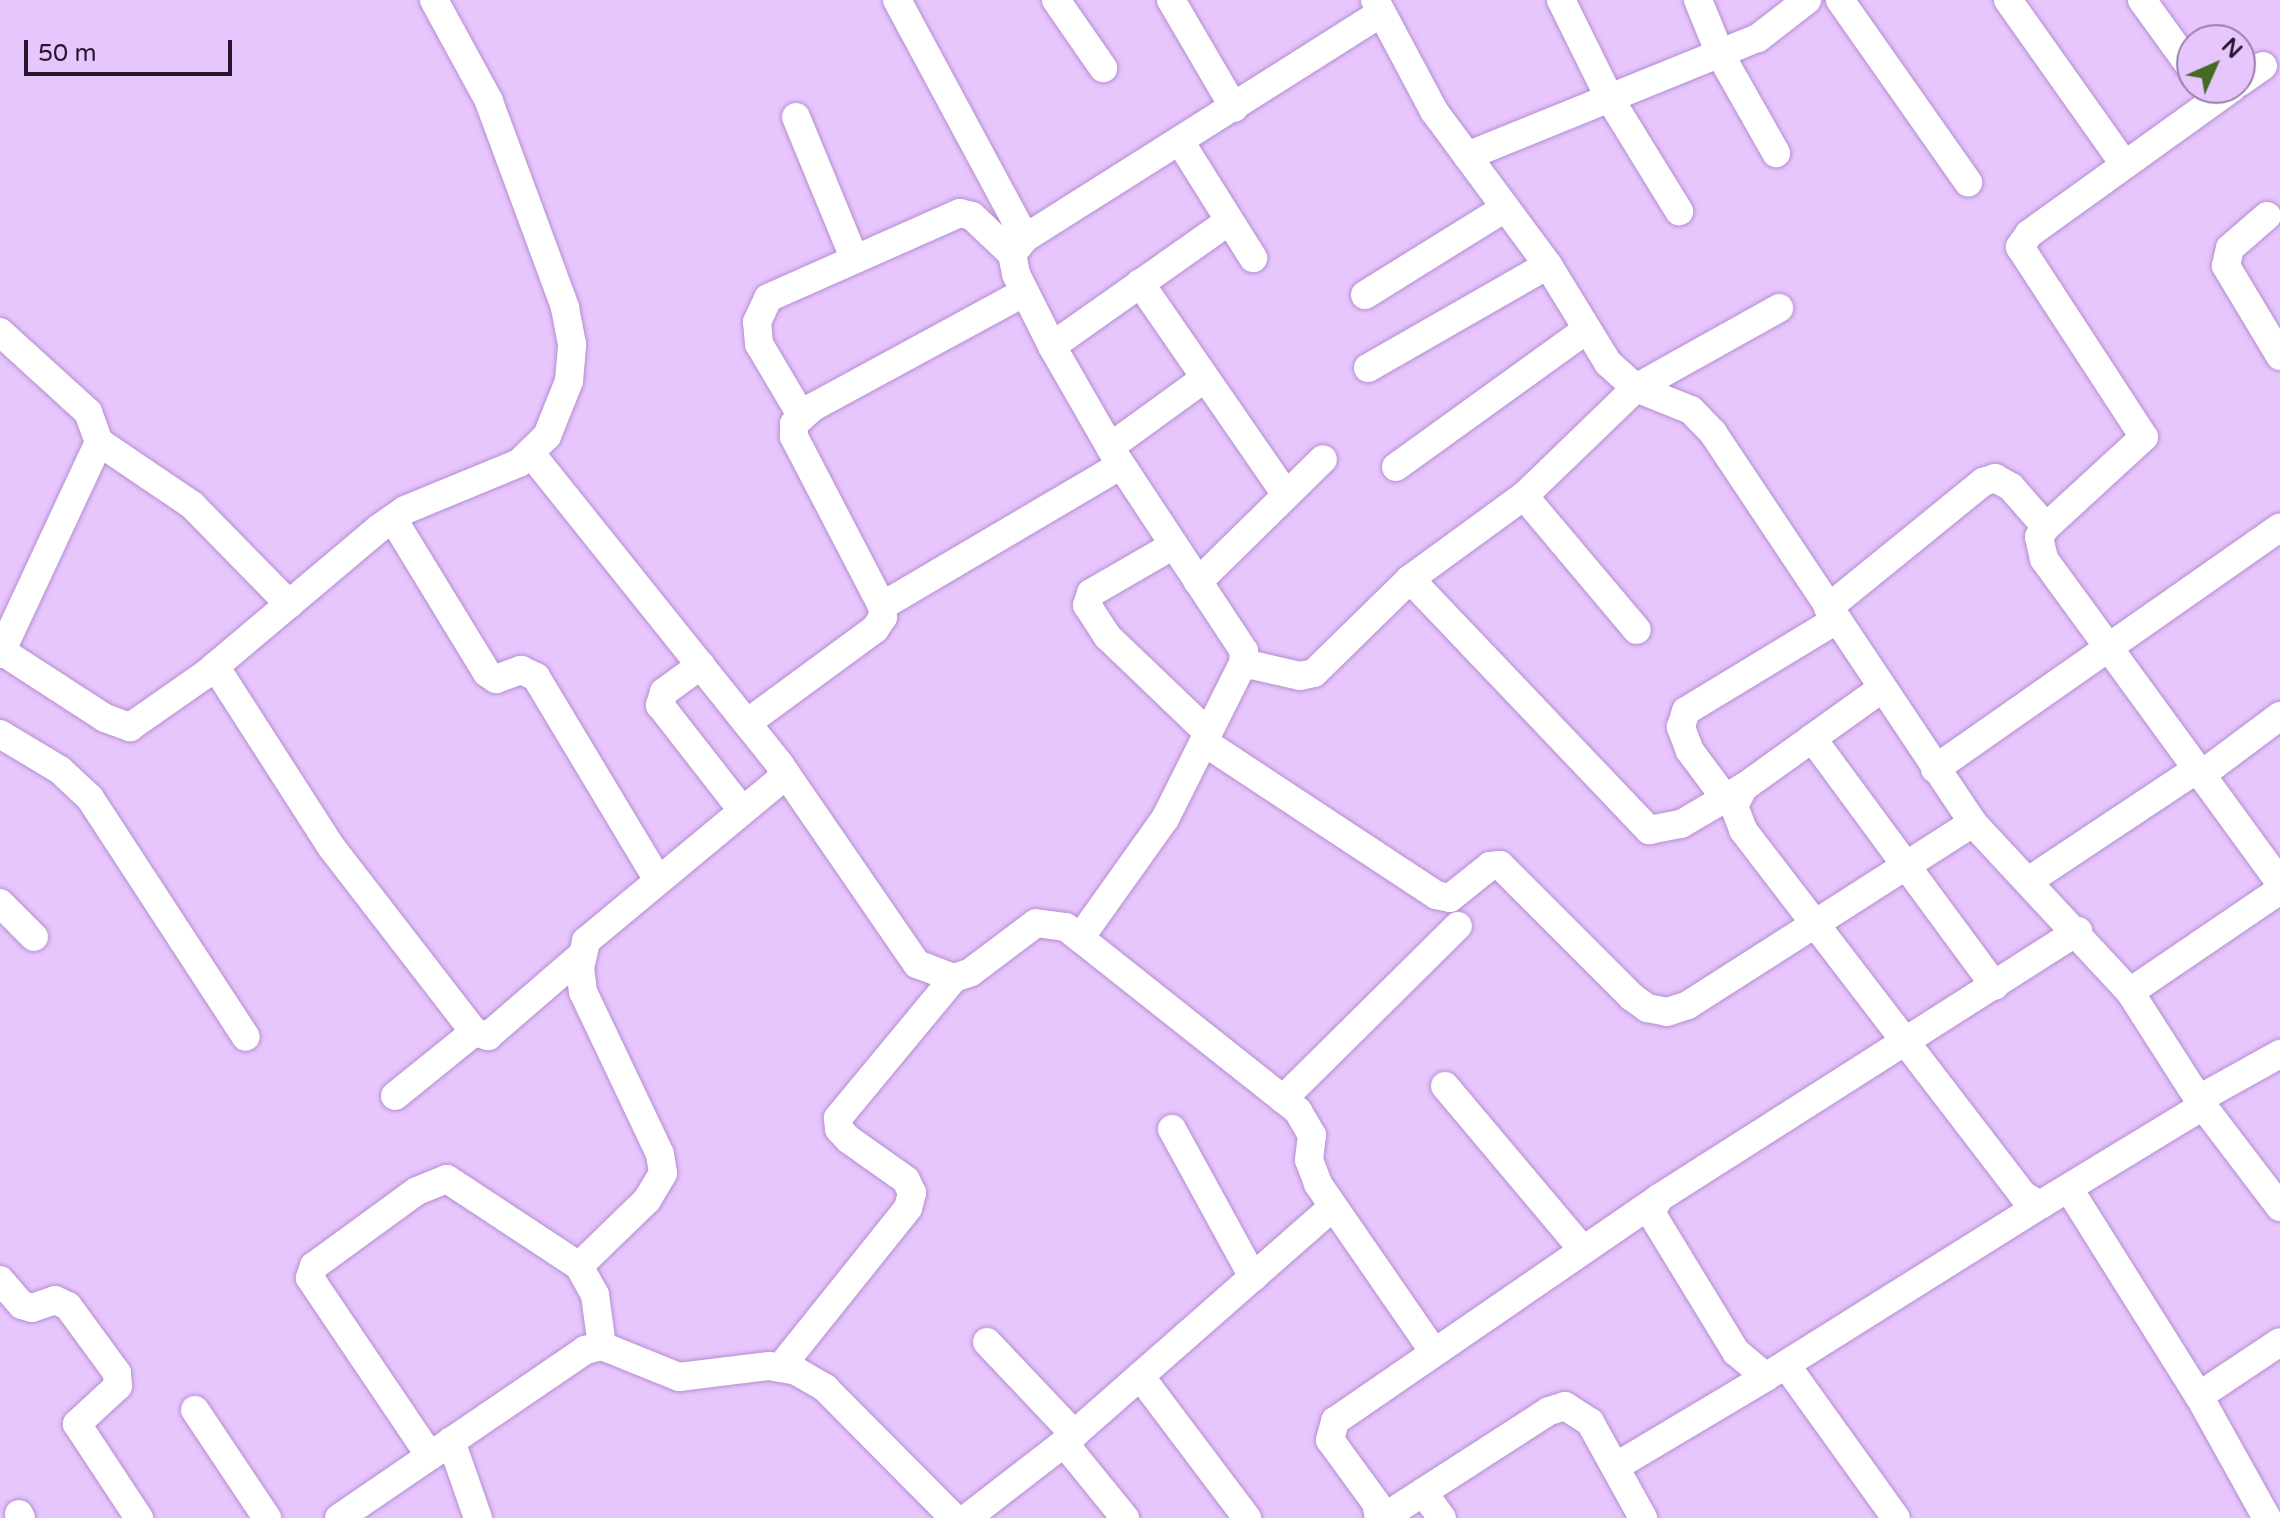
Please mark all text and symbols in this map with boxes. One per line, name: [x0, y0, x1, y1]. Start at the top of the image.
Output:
scale bar: [28, 24, 236, 74]
north arrow: [2176, 24, 2256, 104]
text: N: [2216, 33, 2247, 64]
text: 50 m: [38, 39, 96, 68]

